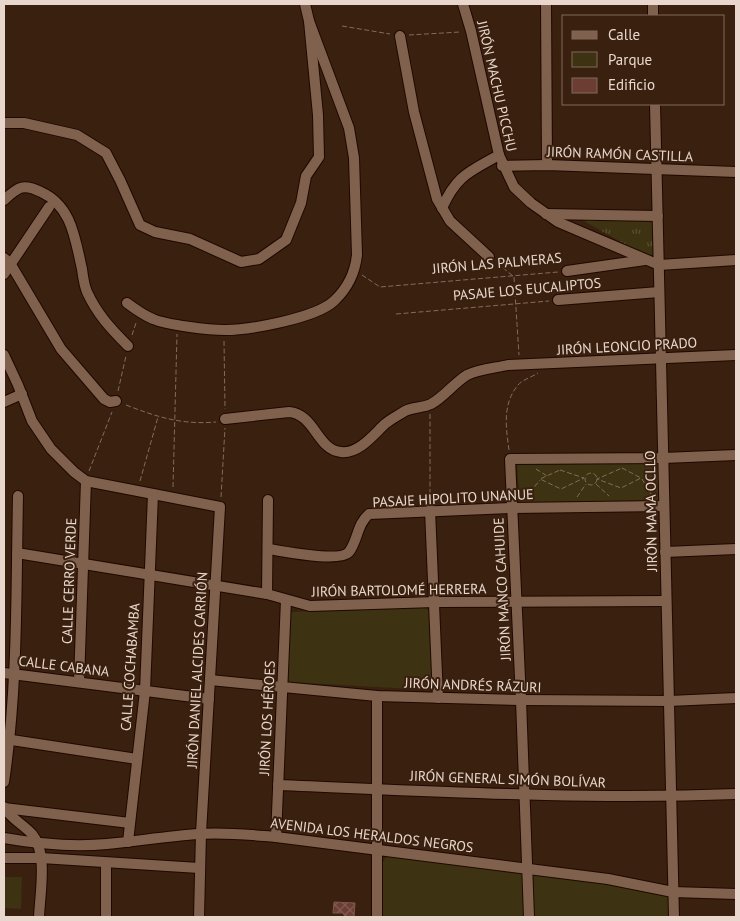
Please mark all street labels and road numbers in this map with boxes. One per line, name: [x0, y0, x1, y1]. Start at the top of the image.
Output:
street label: JIRÓN MACHU PICCHU: [473, 18, 521, 153]
street label: JIRÓN RAMÓN CASTILLA: [546, 142, 694, 166]
street label: JIRÓN LAS PALMERAS: [431, 248, 562, 278]
street label: PASAJE LOS EUCALIPTOS: [452, 274, 602, 304]
street label: JIRÓN LEONCIO PRADO: [555, 333, 698, 359]
street label: JIRÓN MAMA OCLLO: [641, 450, 661, 573]
street label: PASAJE HIPOLITO UNANUE: [372, 485, 534, 511]
street label: JIRÓN MANCO CAHUIDE: [489, 517, 515, 662]
street label: CALLE CERRO VERDE: [58, 518, 80, 644]
street label: JIRÓN DANIEL ALCIDES CARRIÓN: [183, 571, 211, 770]
street label: JIRÓN BARTOLOMÉ HERRERA: [311, 579, 487, 601]
street label: CALLE COCHABAMBA: [117, 602, 144, 732]
street label: CALLE CABANA: [18, 652, 111, 681]
street label: JIRÓN LOS HÉROES: [255, 660, 279, 777]
street label: JIRÓN ANDRÉS RÁZURI: [403, 674, 542, 696]
street label: JIRÓN GENERAL SIMÓN BOLÍVAR: [409, 767, 606, 791]
street label: AVENIDA LOS HERALDOS NEGROS: [270, 814, 474, 856]

